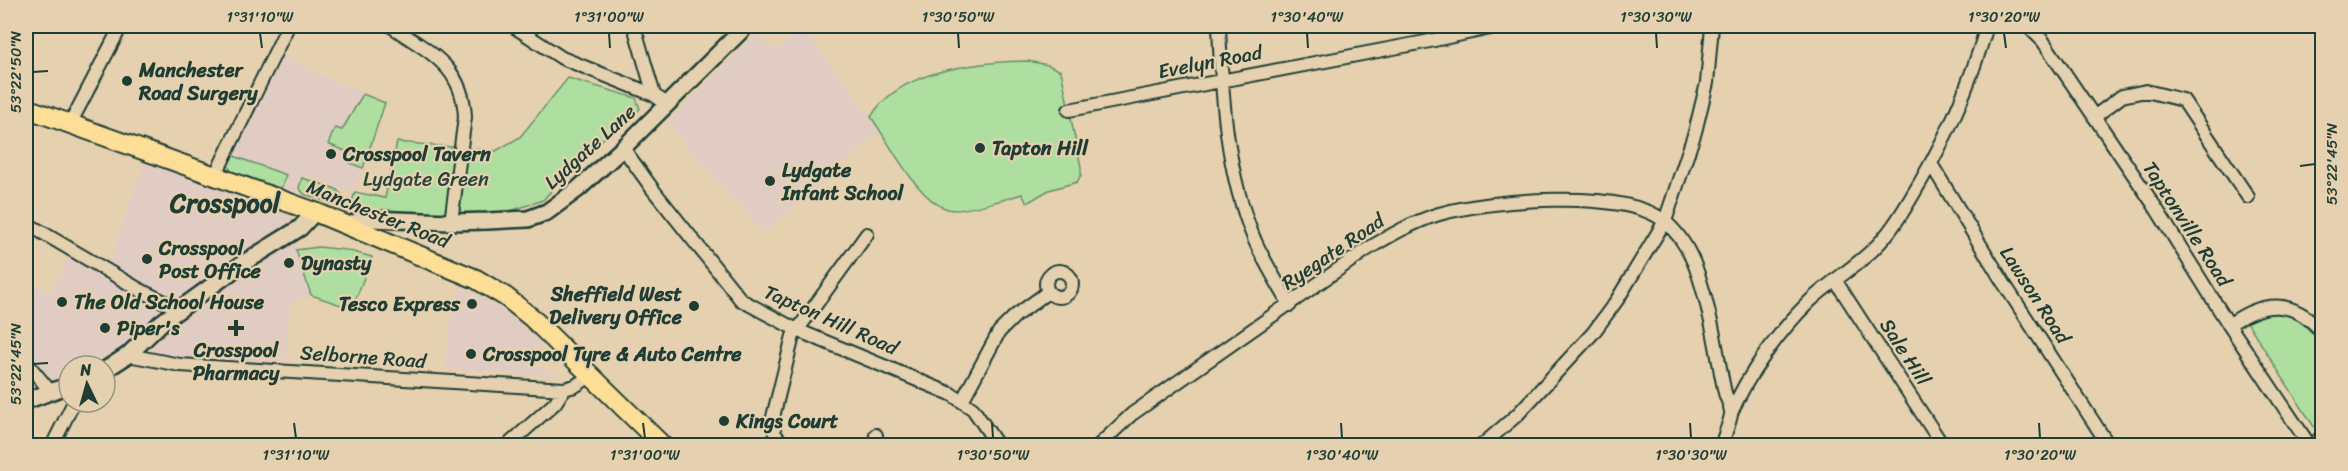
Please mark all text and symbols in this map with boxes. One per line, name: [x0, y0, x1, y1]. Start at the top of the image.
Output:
text: 1°31'10"W: [227, 4, 294, 30]
text: 1°31'00"W: [574, 4, 644, 30]
text: 1°30'50"W: [922, 4, 995, 30]
text: 1°30'40"W: [1271, 4, 1344, 30]
text: 1°30'30"W: [1620, 4, 1692, 30]
text: 1°30'20"W: [1968, 4, 2040, 30]
text: 53°22'50"N: [3, 30, 29, 113]
street label: Evelyn Road: [1155, 34, 1267, 89]
place label: Manchester Road Surgery: [138, 53, 258, 111]
marker: Manchester Road Surgery: [120, 74, 134, 88]
street label: Lydgate Lane: [536, 96, 644, 198]
text: 53°22'45"N: [2319, 122, 2345, 205]
place label: Tapton Hill: [992, 131, 1089, 166]
place label: Crosspool Tavern: [342, 137, 491, 172]
marker: Tapton Hill: [973, 141, 987, 155]
marker: Crosspool Tavern: [324, 147, 338, 161]
place label: Lydgate Infant School: [781, 153, 905, 211]
street label: Taptonville Road: [2133, 154, 2242, 295]
park label: Lydgate Green: [363, 162, 489, 197]
street label: Manchester Road: [301, 169, 456, 259]
marker: Lydgate Infant School: [763, 174, 777, 188]
district label: Crosspool: [169, 180, 282, 226]
street label: Ryegate Road: [1274, 203, 1393, 300]
place label: Crosspool Post Office: [158, 231, 262, 289]
street label: Lawson Road: [1990, 239, 2081, 352]
place label: Dynasty: [301, 246, 372, 281]
marker: Crosspool Post Office: [140, 252, 154, 266]
marker: Dynasty: [282, 256, 296, 270]
street label: Tapton Hill Road: [758, 275, 905, 366]
place label: Sheffield West Delivery Office: [549, 277, 683, 335]
place label: The Old School House: [74, 285, 265, 320]
place label: Tesco Express: [339, 287, 461, 322]
marker: The Old School House: [55, 295, 69, 309]
marker: Tesco Express: [465, 297, 479, 311]
marker: Sheffield West Delivery Office: [687, 299, 701, 313]
place label: Piper's: [117, 311, 180, 346]
street label: Sale Hill: [1870, 311, 1940, 393]
marker: Piper's: [98, 321, 112, 335]
marker: Crosspool Pharmacy: [229, 321, 243, 335]
text: 53°22'45"N: [3, 322, 29, 405]
place label: Crosspool Pharmacy: [193, 333, 280, 391]
street label: Selborne Road: [299, 335, 429, 379]
place label: Crosspool Tyre & Auto Centre: [482, 337, 742, 372]
marker: Crosspool Tyre & Auto Centre: [464, 347, 478, 361]
north arrow: [57, 354, 117, 414]
text: N: [78, 355, 93, 385]
place label: Kings Court: [735, 404, 839, 439]
marker: Kings Court: [717, 414, 731, 428]
text: 1°31'10"W: [263, 442, 330, 468]
text: 1°31'00"W: [610, 442, 680, 468]
text: 1°30'50"W: [957, 442, 1030, 468]
text: 1°30'40"W: [1306, 442, 1379, 468]
text: 1°30'30"W: [1655, 442, 1727, 468]
text: 1°30'20"W: [2004, 442, 2076, 468]

